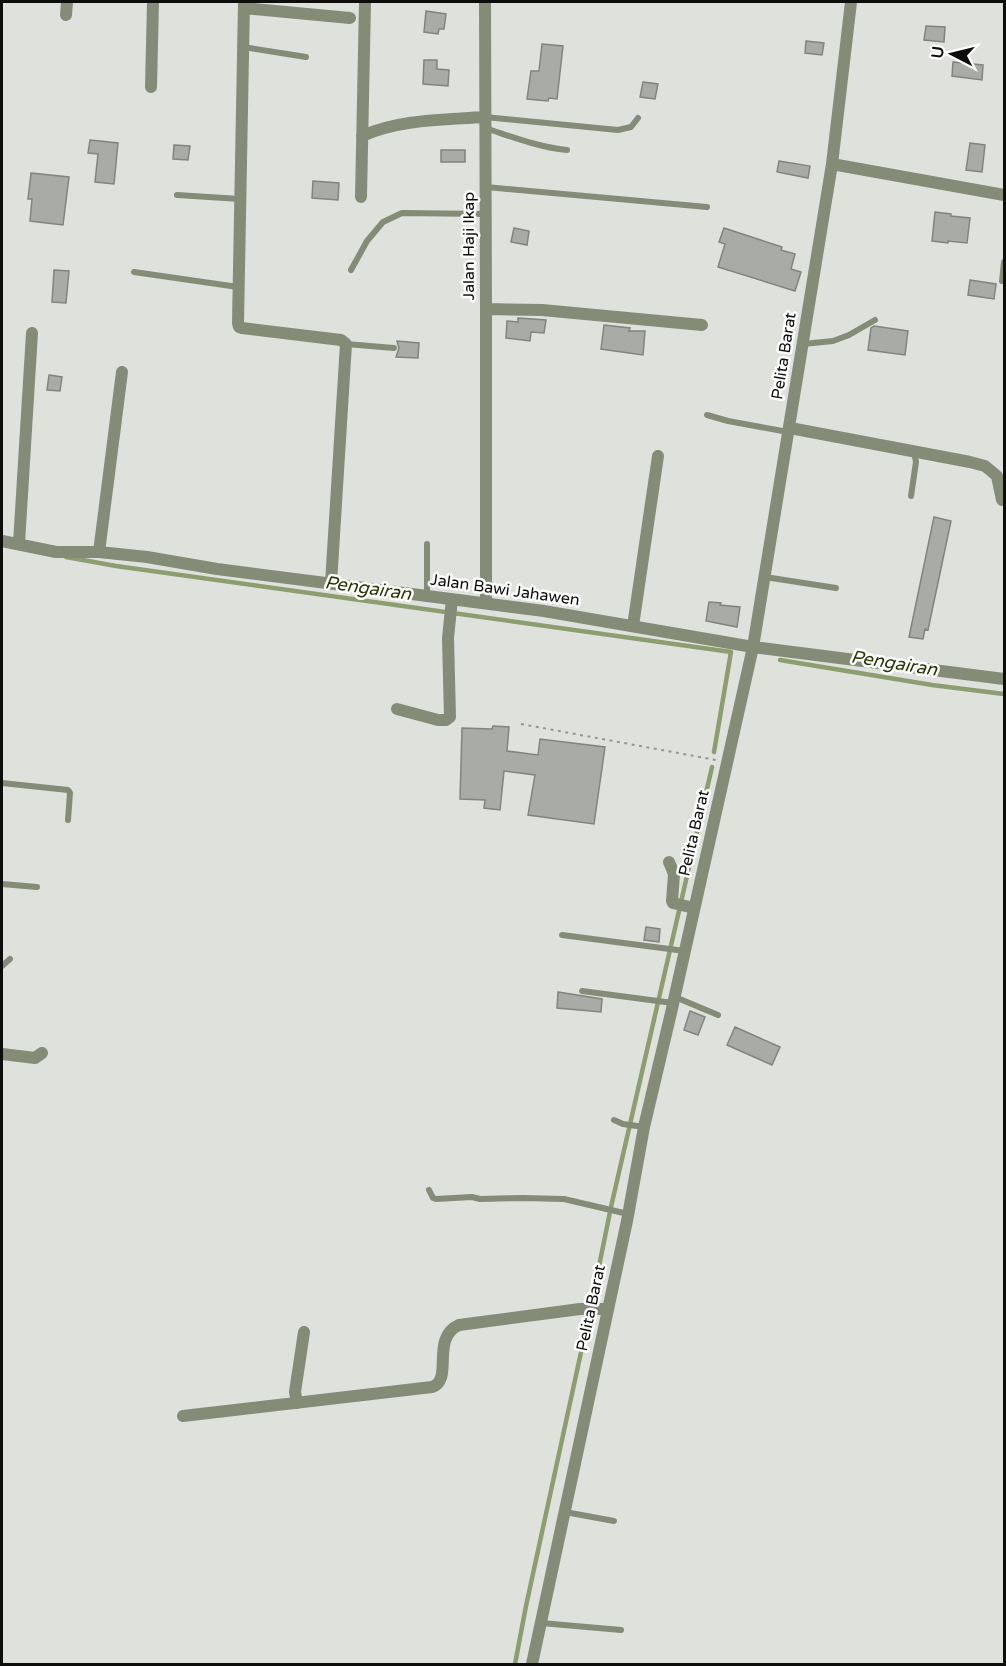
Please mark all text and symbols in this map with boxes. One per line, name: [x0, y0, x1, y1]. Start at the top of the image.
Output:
north arrow: [922, 24, 982, 84]
text: U: [927, 45, 949, 60]
street label: Jalan Haji Ikap: [459, 192, 479, 300]
street label: Pelita Barat: [767, 311, 801, 401]
street label: Jalan Bawi Jahawen: [429, 570, 581, 610]
water label: Pengairan: [323, 571, 414, 605]
water label: Pengairan: [849, 645, 940, 681]
street label: Pelita Barat: [674, 788, 714, 878]
street label: Pelita Barat: [572, 1263, 610, 1353]

